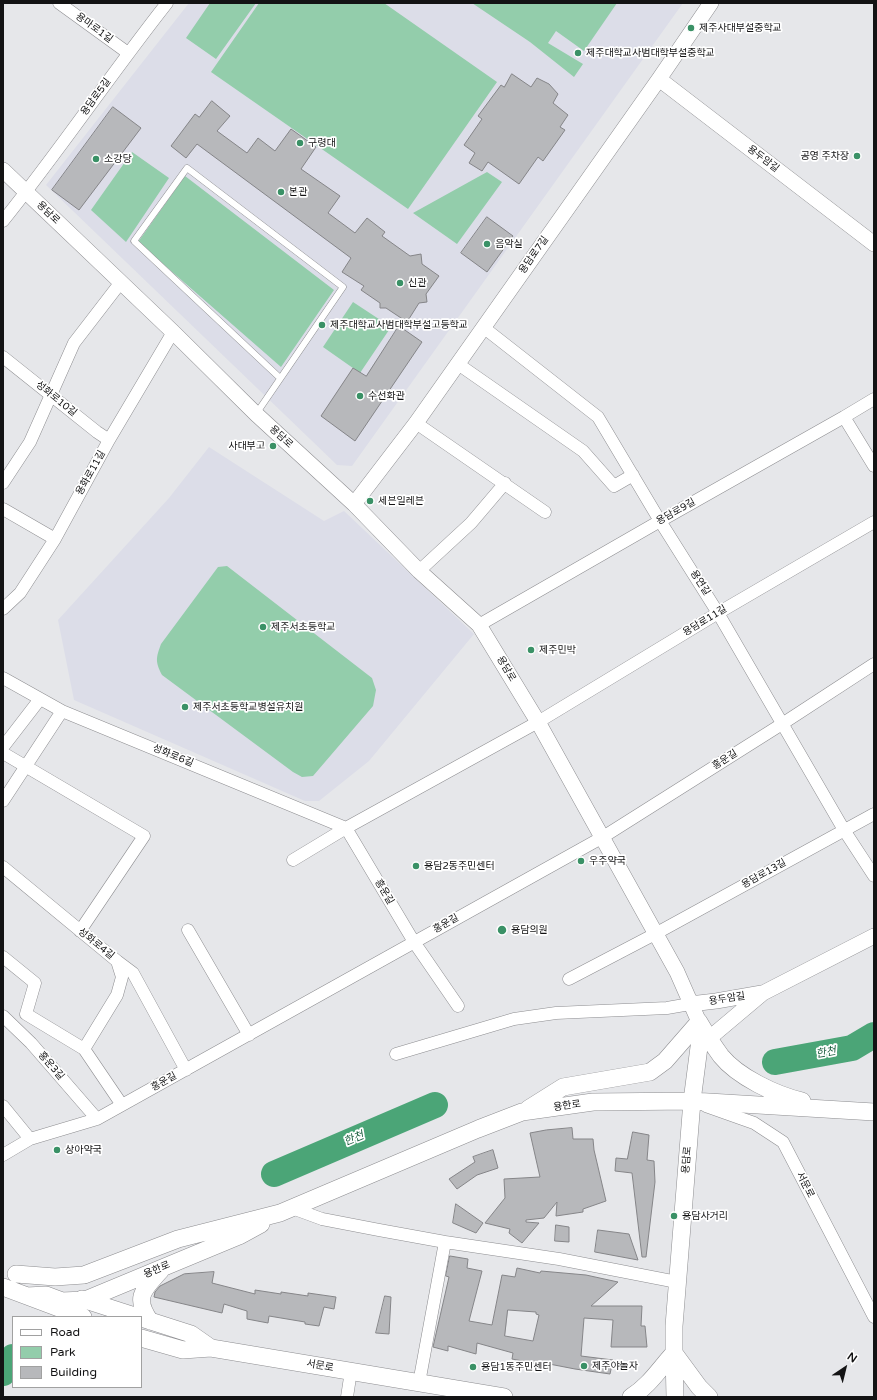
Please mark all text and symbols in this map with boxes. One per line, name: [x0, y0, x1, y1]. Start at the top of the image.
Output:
street label: 용마로1길: [73, 10, 115, 46]
place label: 제주사대부설중학교: [699, 22, 782, 34]
marker: 제주사대부설중학교: [686, 23, 696, 33]
place label: 제주대학교사범대학부설중학교: [586, 47, 715, 59]
marker: 제주대학교사범대학부설중학교: [573, 48, 583, 58]
street label: 용담로5길: [78, 76, 114, 118]
place label: 구령대: [308, 137, 336, 149]
marker: 구령대: [295, 138, 305, 148]
street label: 용두암길: [745, 143, 781, 175]
place label: 공영 주차장: [800, 150, 849, 162]
marker: 공영 주차장: [852, 151, 862, 161]
place label: 소강당: [104, 153, 132, 165]
marker: 소강당: [91, 154, 101, 164]
place label: 본관: [289, 186, 307, 198]
marker: 본관: [276, 187, 286, 197]
street label: 용담로: [34, 199, 62, 227]
street label: 용담로7길: [517, 234, 551, 276]
place label: 음악실: [495, 238, 523, 250]
marker: 음악실: [482, 239, 492, 249]
place label: 신관: [408, 277, 426, 289]
marker: 신관: [395, 278, 405, 288]
place label: 제주대학교사범대학부설고등학교: [330, 319, 468, 331]
marker: 제주대학교사범대학부설고등학교: [317, 320, 327, 330]
street label: 성화로10길: [33, 379, 79, 419]
place label: 수선화관: [368, 390, 405, 402]
marker: 수선화관: [355, 391, 365, 401]
street label: 용담로: [267, 423, 295, 451]
place label: 사대부고: [228, 440, 265, 452]
marker: 사대부고: [268, 441, 278, 451]
street label: 용화로11길: [74, 449, 108, 497]
place label: 세븐일레븐: [378, 495, 424, 507]
marker: 세븐일레븐: [365, 496, 375, 506]
street label: 용담로9길: [654, 496, 698, 528]
street label: 용연길: [687, 568, 713, 598]
street label: 용담로11길: [681, 603, 729, 639]
place label: 제주서초등학교: [271, 621, 335, 633]
marker: 제주서초등학교: [258, 622, 268, 632]
place label: 제주민박: [539, 644, 576, 656]
marker: 제주민박: [526, 645, 536, 655]
street label: 용담로: [494, 654, 518, 684]
place label: 제주서초등학교병설유치원: [193, 701, 303, 713]
marker: 제주서초등학교병설유치원: [180, 702, 190, 712]
street label: 성화로6길: [151, 742, 195, 770]
street label: 홍운길: [710, 748, 740, 772]
place label: 우주약국: [589, 855, 626, 867]
marker: 우주약국: [576, 856, 586, 866]
street label: 용담로13길: [740, 857, 788, 891]
place label: 용담2동주민센터: [424, 860, 495, 872]
marker: 용담2동주민센터: [411, 861, 421, 871]
street label: 흥운길: [372, 877, 396, 907]
street label: 홍운길: [431, 912, 461, 936]
marker: 용담의원: [496, 924, 508, 936]
place label: 용담의원: [511, 924, 548, 936]
street label: 성화로4길: [75, 926, 117, 962]
street label: 용두암길: [708, 990, 746, 1008]
water label: 한천: [815, 1045, 837, 1061]
street label: 홍운3길: [35, 1049, 67, 1083]
street label: 홍운길: [149, 1070, 179, 1094]
street label: 용한로: [552, 1098, 582, 1114]
water label: 한천: [342, 1129, 366, 1149]
place label: 상아약국: [65, 1144, 102, 1156]
marker: 상아약국: [52, 1145, 62, 1155]
street label: 용담로: [680, 1146, 694, 1174]
street label: 서문로: [793, 1170, 817, 1200]
place label: 용담사거리: [682, 1210, 728, 1222]
marker: 용담사거리: [669, 1211, 679, 1221]
street label: 용한로: [142, 1259, 172, 1281]
legend: [12, 1316, 142, 1388]
text: Road: [50, 1325, 80, 1339]
text: Park: [50, 1345, 76, 1359]
north arrow: [825, 1348, 865, 1388]
text: N: [845, 1350, 860, 1366]
street label: 서문로: [305, 1358, 335, 1374]
place label: 제주야놀자: [592, 1360, 638, 1372]
place label: 용담1동주민센터: [481, 1361, 552, 1373]
marker: 제주야놀자: [579, 1361, 589, 1371]
marker: 용담1동주민센터: [468, 1362, 478, 1372]
text: Building: [50, 1365, 97, 1379]

